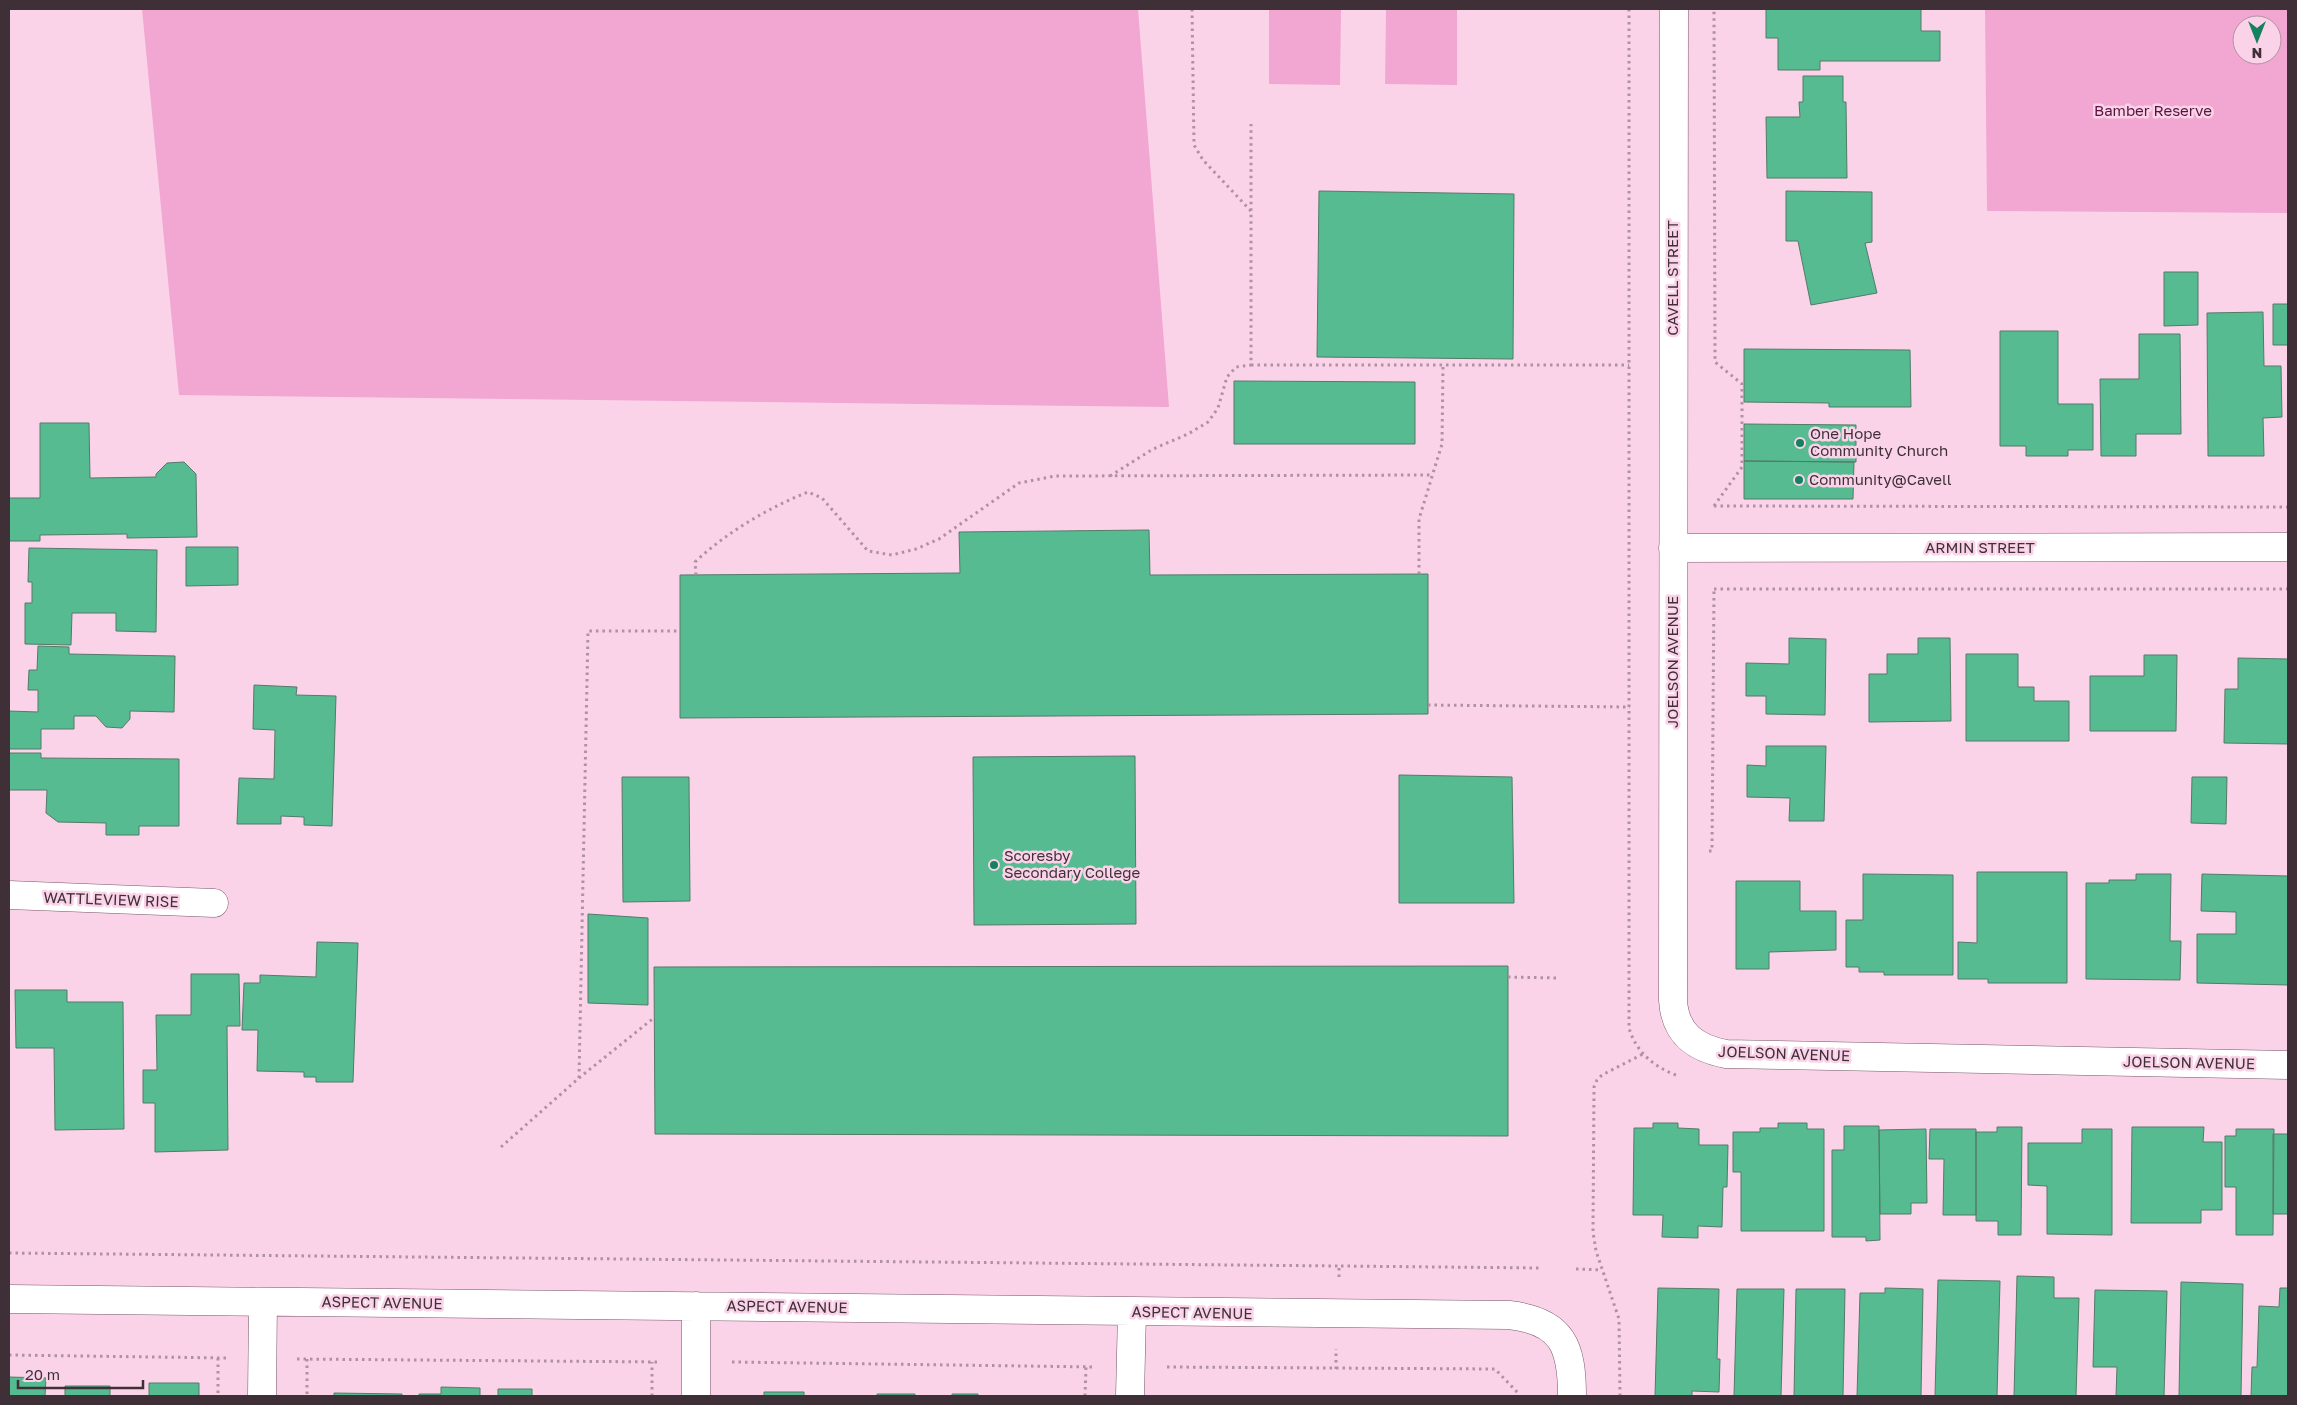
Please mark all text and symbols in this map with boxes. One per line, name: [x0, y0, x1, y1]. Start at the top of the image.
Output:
north arrow: [2232, 15, 2282, 65]
text: N: [2252, 45, 2262, 62]
park label: Bamber Reserve: [2094, 101, 2212, 119]
street label: CAVELL STREET: [1663, 220, 1681, 336]
place label: One Hope Community Church: [1810, 424, 1948, 459]
marker: One Hope Community Church: [1794, 437, 1806, 449]
place label: Community@Cavell: [1809, 470, 1952, 488]
marker: Community@Cavell: [1793, 474, 1805, 486]
street label: ARMIN STREET: [1925, 538, 2035, 556]
street label: JOELSON AVENUE: [1663, 596, 1681, 728]
place label: Scoresby Secondary College: [1004, 846, 1140, 881]
marker: Scoresby Secondary College: [988, 859, 1000, 871]
street label: WATTLEVIEW RISE: [43, 888, 179, 910]
street label: JOELSON AVENUE: [1718, 1042, 1850, 1064]
street label: JOELSON AVENUE: [2123, 1052, 2255, 1072]
street label: ASPECT AVENUE: [321, 1292, 443, 1312]
street label: ASPECT AVENUE: [726, 1296, 848, 1316]
street label: ASPECT AVENUE: [1131, 1302, 1253, 1322]
scale bar: [18, 1358, 142, 1390]
text: 20 m: [25, 1365, 60, 1383]

